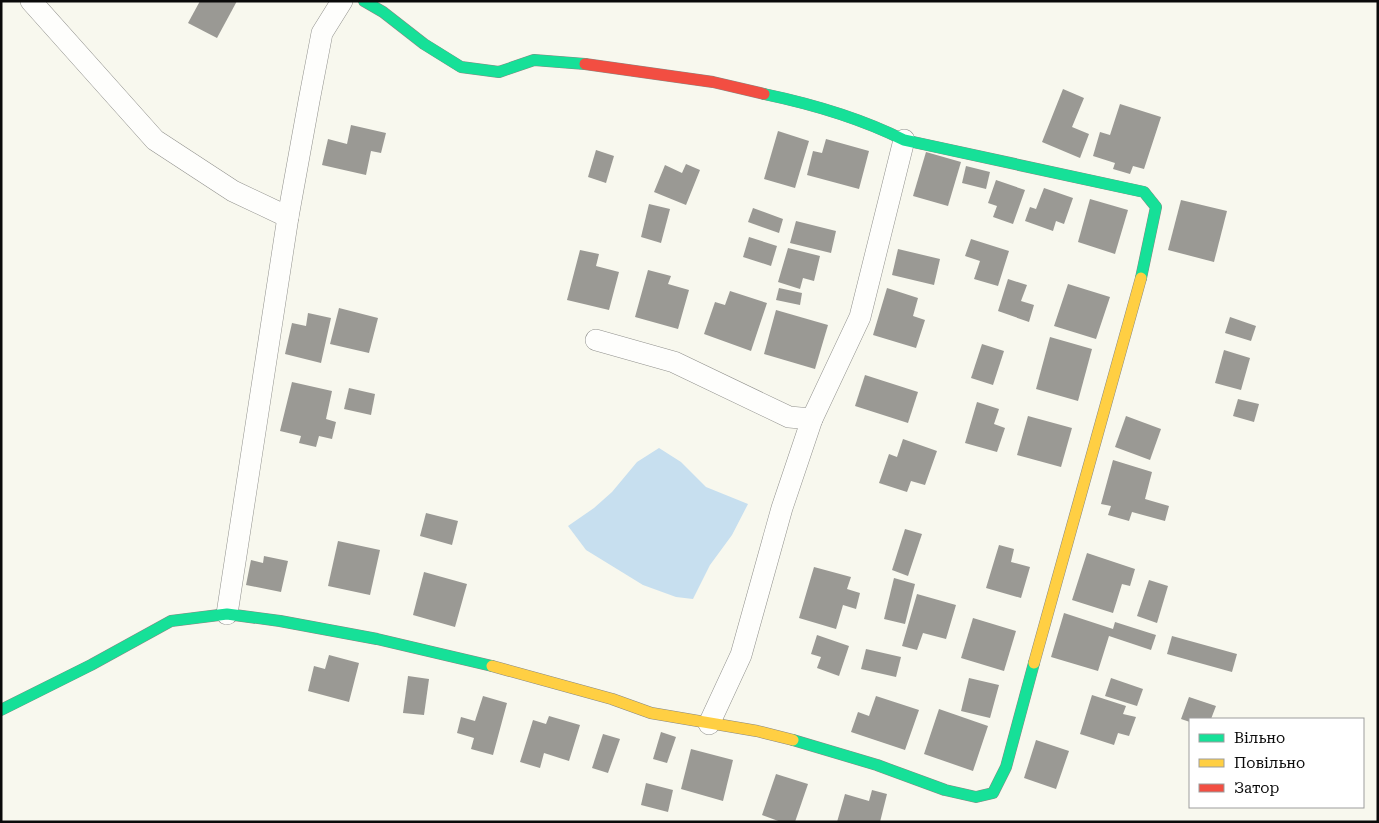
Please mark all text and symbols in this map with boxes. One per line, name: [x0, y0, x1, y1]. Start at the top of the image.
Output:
legend: [1189, 718, 1364, 808]
text: Вільно: [1234, 729, 1285, 747]
text: Повільно: [1234, 754, 1305, 772]
text: Затор: [1234, 779, 1280, 797]

